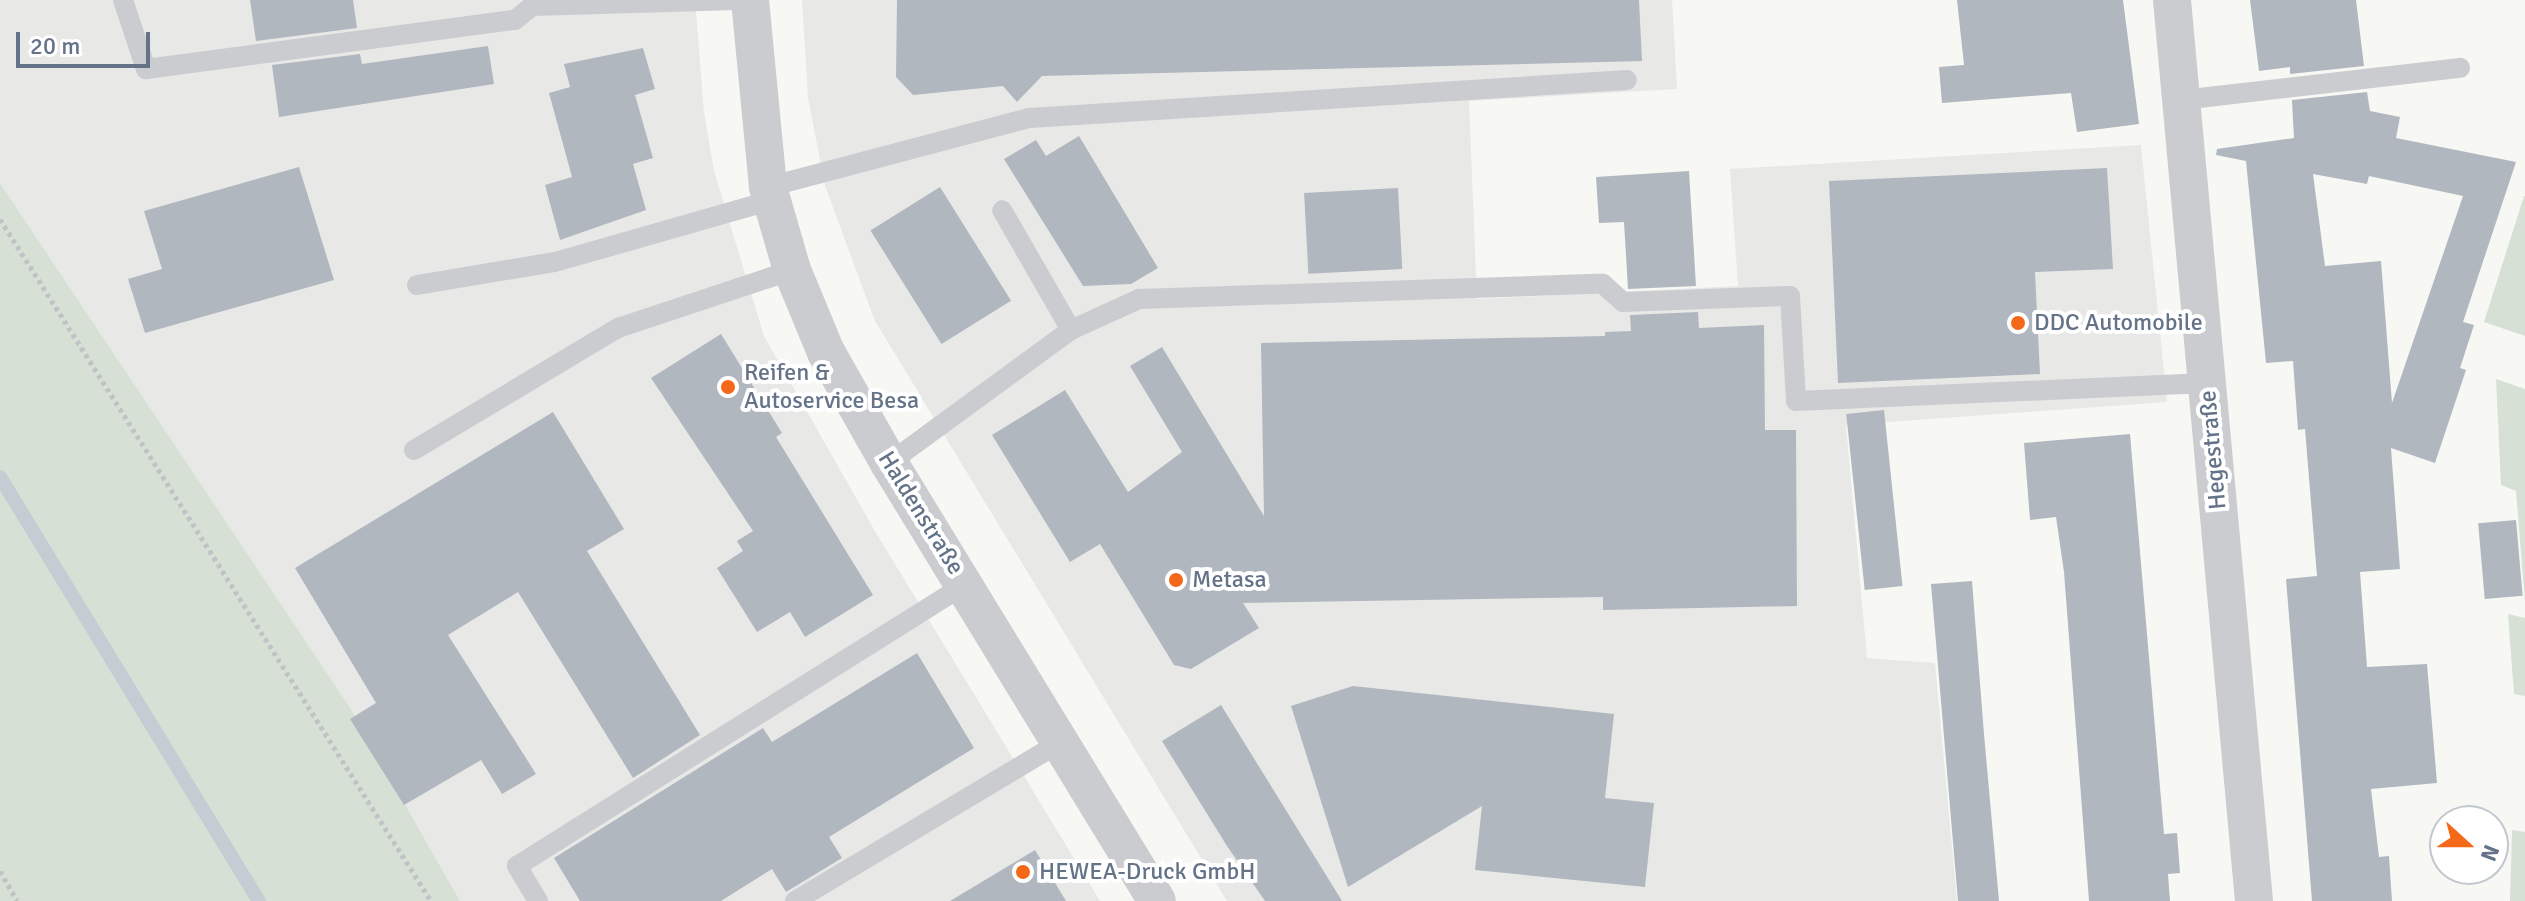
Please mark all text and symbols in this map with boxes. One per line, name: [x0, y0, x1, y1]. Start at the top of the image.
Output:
scale bar: [20, 16, 154, 66]
text: 20 m: [30, 31, 80, 61]
place label: DDC Automobile: [2034, 309, 2203, 337]
marker: DDC Automobile: [2009, 314, 2027, 332]
place label: Reifen & Autoservice Besa: [744, 359, 919, 415]
marker: Reifen & Autoservice Besa: [719, 378, 737, 396]
street label: Hegestraße: [2193, 389, 2233, 511]
street label: Haldenstraße: [872, 446, 970, 580]
place label: Metasa: [1192, 566, 1267, 594]
marker: Metasa: [1167, 571, 1185, 589]
north arrow: [2429, 805, 2509, 885]
text: N: [2475, 841, 2505, 865]
place label: HEWEA-Druck GmbH: [1039, 858, 1255, 886]
marker: HEWEA-Druck GmbH: [1014, 863, 1032, 881]

